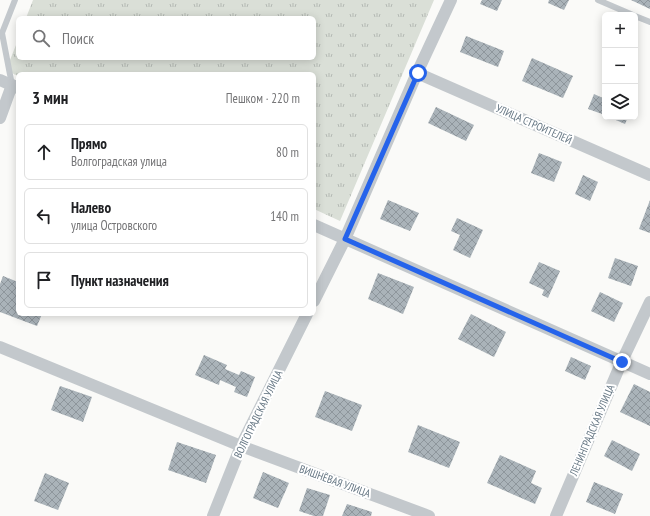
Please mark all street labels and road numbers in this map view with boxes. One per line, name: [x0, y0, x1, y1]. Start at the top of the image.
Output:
street label: УЛИЦА СТРОИТЕЛЕЙ: [494, 101, 574, 147]
street label: ВОЛГОГРАДСКАЯ УЛИЦА: [231, 367, 286, 460]
street label: ЛЕНИНГРАДСКАЯ УЛИЦА: [566, 382, 618, 479]
street label: ВИШНЁВАЯ УЛИЦА: [298, 462, 373, 501]

